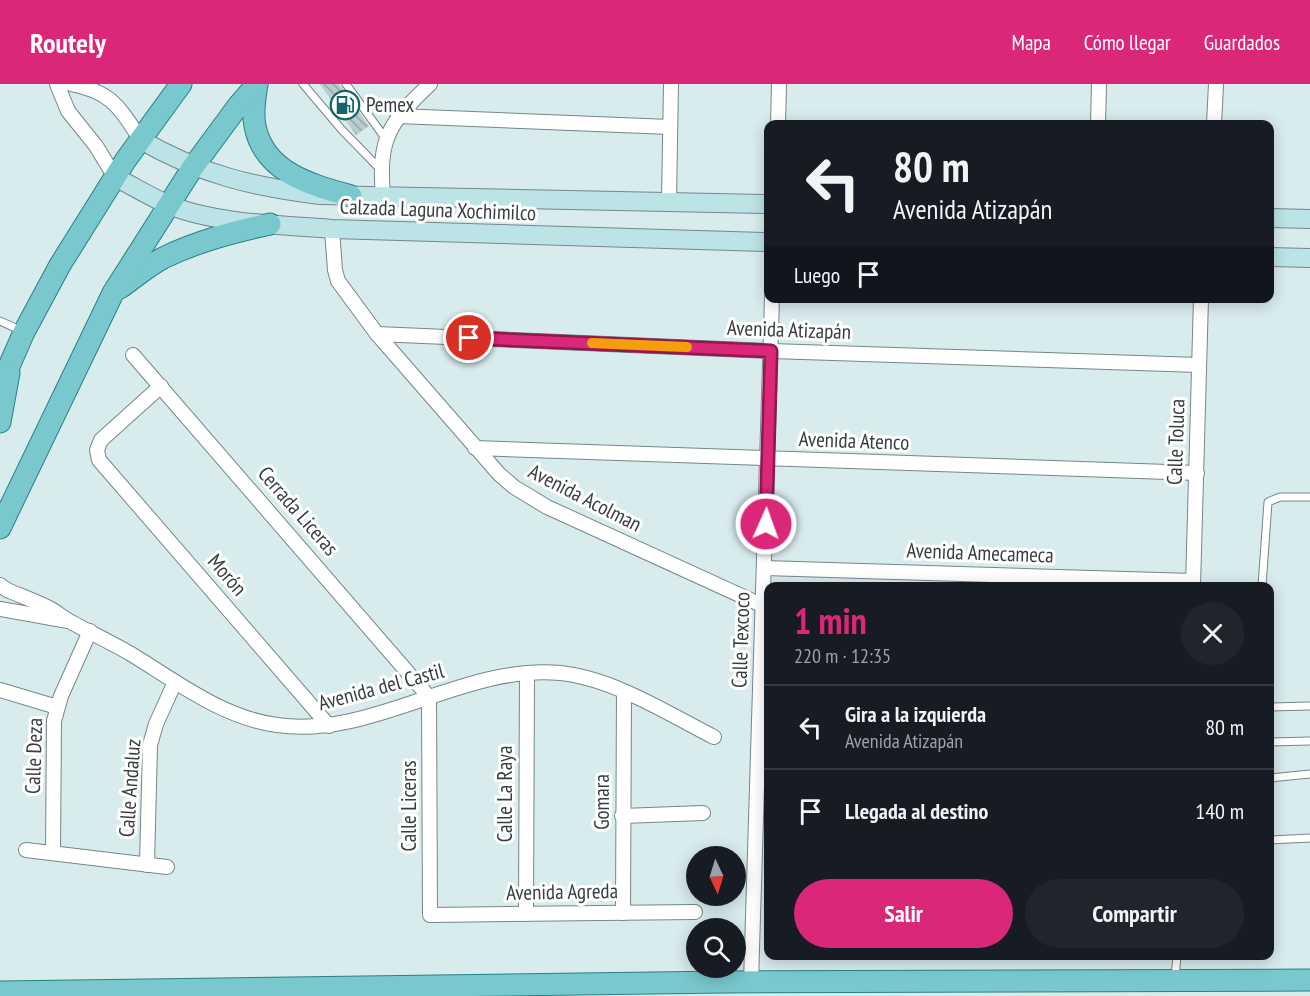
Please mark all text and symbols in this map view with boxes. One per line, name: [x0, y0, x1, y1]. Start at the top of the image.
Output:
text: Routely: [30, 24, 106, 61]
text: Mapa: [1012, 29, 1051, 56]
text: Cómo llegar: [1084, 29, 1171, 56]
text: Guardados: [1204, 29, 1280, 56]
fuel station icon: Pemex: [329, 89, 361, 121]
place label: Pemex: [366, 91, 415, 118]
text: 80 m: [893, 139, 970, 194]
icon: left: [794, 144, 872, 222]
text: Avenida Atizapán: [893, 192, 1052, 226]
street label: Calzada Laguna Xochimilco: [339, 193, 537, 226]
icon: arrive: [852, 258, 885, 291]
text: Luego: [794, 261, 840, 289]
pin: [443, 312, 494, 363]
street label: Avenida Atizapán: [727, 314, 851, 345]
icon: arrive: [452, 321, 485, 354]
street label: Calle Toluca: [1161, 398, 1190, 486]
street label: Avenida Atenco: [798, 425, 910, 456]
street label: Avenida Acolman: [524, 458, 646, 538]
street label: Cerrada Liceras: [252, 460, 345, 561]
position arrow: [734, 492, 798, 556]
street label: Avenida Amecameca: [906, 536, 1054, 569]
street label: Morón: [202, 548, 253, 601]
street label: Calle Texcoco: [725, 591, 756, 689]
text: 1 min: [794, 597, 867, 644]
button: close: [1181, 602, 1244, 665]
text: 220 m · 12:35: [794, 643, 891, 669]
street label: Avenida del Castil: [315, 657, 447, 716]
text: Gira a la izquierda: [845, 700, 986, 728]
icon: left: [794, 711, 827, 744]
text: 80 m: [1205, 713, 1244, 741]
street label: Calle Deza: [19, 717, 48, 795]
text: Avenida Atizapán: [845, 728, 963, 754]
street label: Calle Andaluz: [113, 738, 146, 838]
street label: Calle La Raya: [491, 746, 518, 842]
street label: Calle Liceras: [395, 761, 422, 851]
street label: Gomara: [588, 774, 615, 830]
icon: arrive: [794, 795, 827, 828]
text: Llegada al destino: [845, 797, 988, 825]
text: 140 m: [1195, 797, 1244, 825]
north arrow: [686, 846, 746, 906]
map controls: [686, 846, 746, 978]
street label: Avenida Agreda: [506, 877, 618, 906]
button: Salir: [794, 879, 1013, 948]
button: Compartir: [1025, 879, 1244, 948]
button: search: [686, 918, 746, 978]

